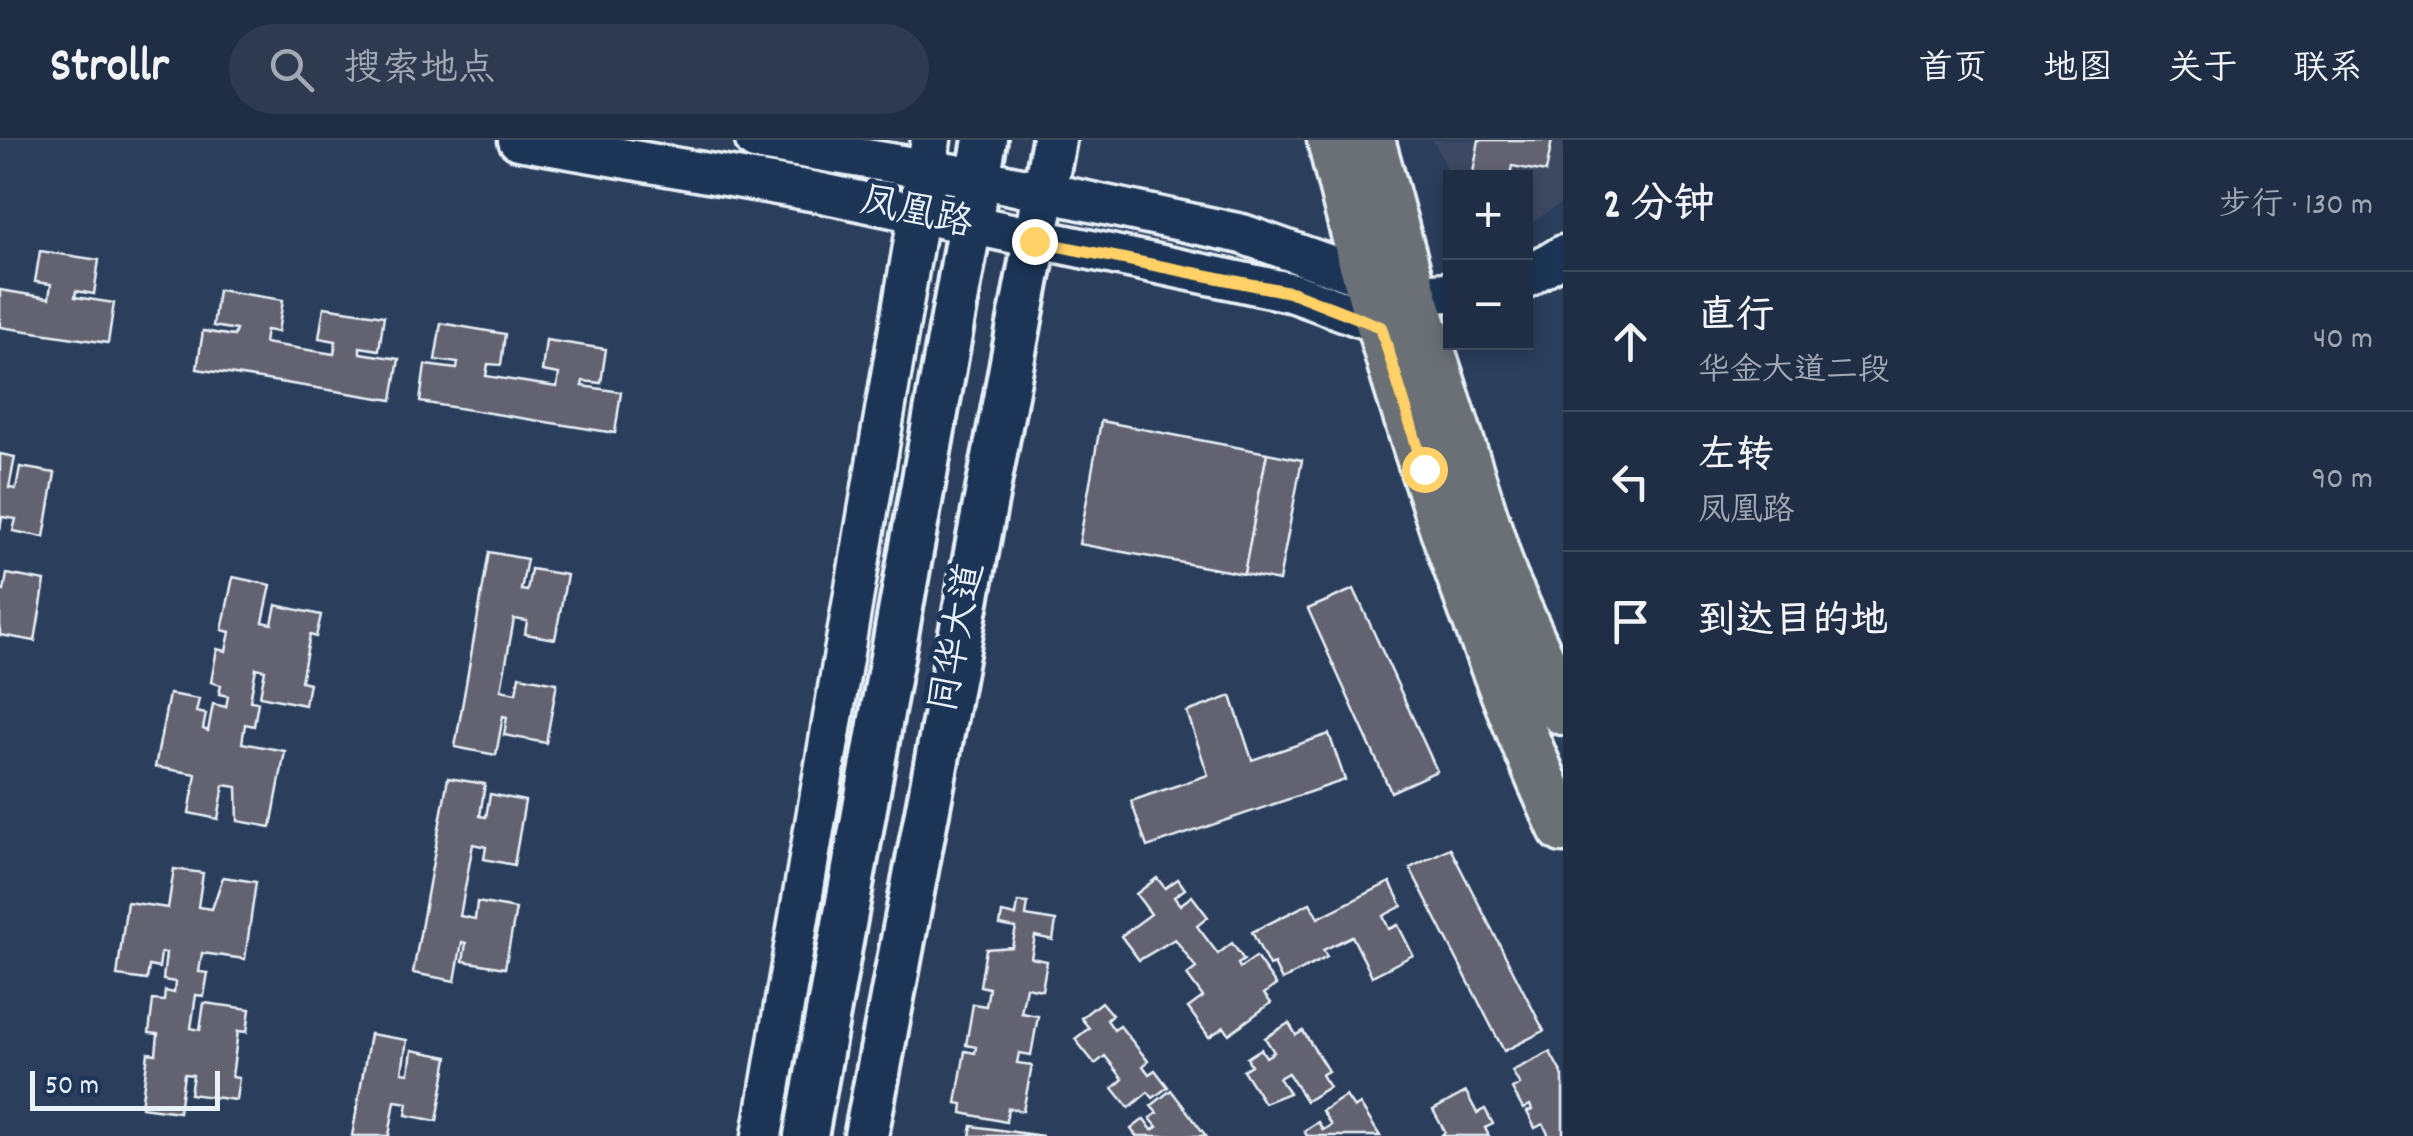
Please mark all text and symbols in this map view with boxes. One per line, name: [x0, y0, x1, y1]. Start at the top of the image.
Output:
search box: [229, 24, 929, 114]
text: Strollr: [50, 35, 169, 104]
icon: search: [264, 42, 319, 97]
text: 搜索地点: [344, 44, 496, 99]
text: 首页: [1918, 46, 1988, 96]
text: 地图: [2043, 46, 2113, 96]
text: 关于: [2168, 46, 2238, 96]
text: 联系: [2293, 46, 2363, 96]
map controls: [1443, 170, 1533, 350]
button: +: [1443, 170, 1533, 260]
street label: 凤凰路: [854, 175, 978, 255]
text: 2 分钟: [1603, 178, 1715, 238]
text: 步行 · 130 m: [2219, 184, 2373, 230]
route end: [1012, 219, 1058, 265]
button: −: [1443, 260, 1533, 350]
text: 直行: [1698, 291, 1774, 346]
icon: ahead: [1603, 314, 1658, 369]
text: 40 m: [2313, 318, 2373, 364]
text: 华金大道二段: [1698, 350, 1890, 396]
text: 左转: [1698, 431, 1774, 486]
route start: [1402, 447, 1448, 493]
icon: left: [1603, 454, 1658, 509]
text: 90 m: [2312, 458, 2373, 504]
text: 凤凰路: [1698, 490, 1794, 536]
street label: 同华大道: [919, 558, 1001, 718]
icon: arrive: [1603, 594, 1658, 649]
text: 到达目的地: [1698, 596, 1888, 651]
scale bar: [30, 1066, 220, 1110]
text: 50 m: [45, 1068, 99, 1108]

